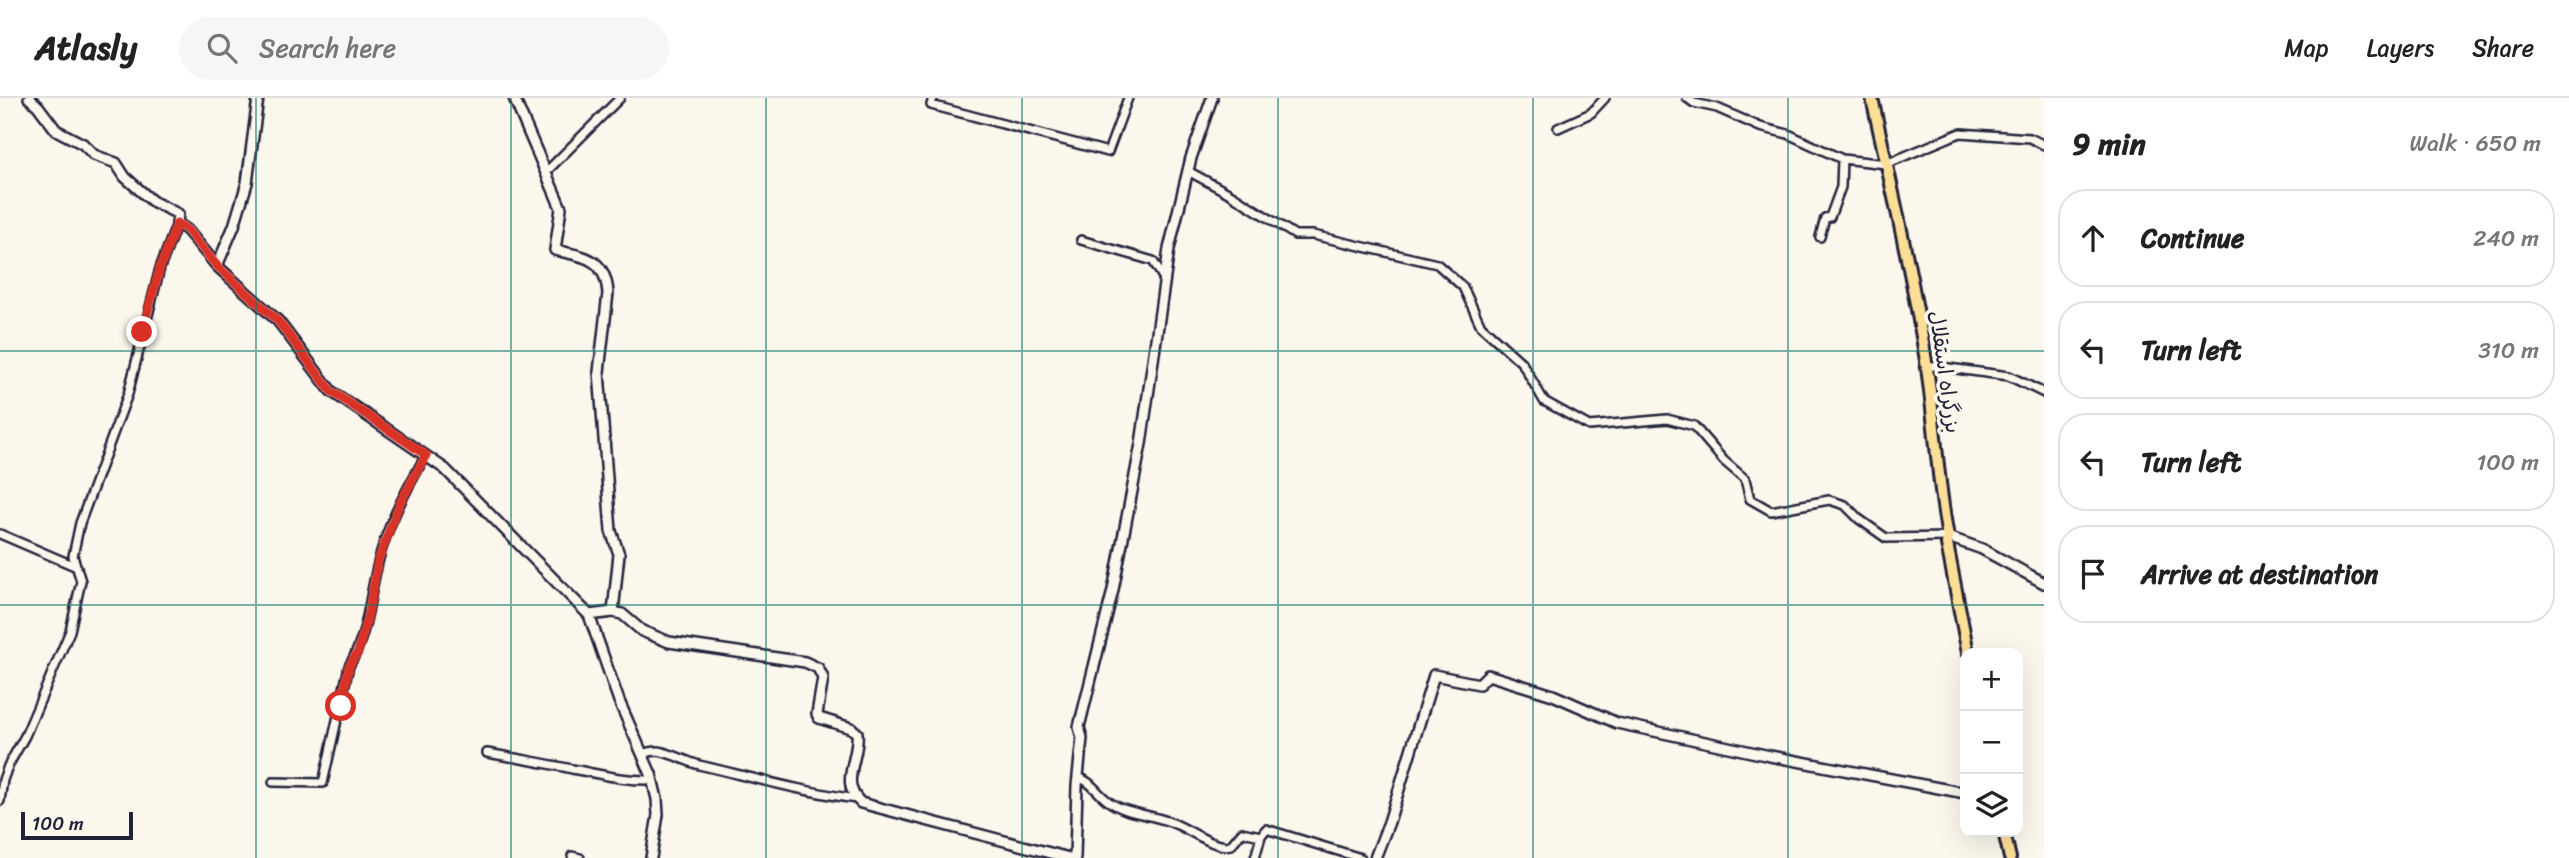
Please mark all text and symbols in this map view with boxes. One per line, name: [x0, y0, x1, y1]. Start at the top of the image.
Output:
search box: [179, 17, 669, 80]
text: Atlasly: [35, 19, 137, 77]
text: Search here: [259, 25, 396, 71]
text: Map: [2284, 27, 2329, 69]
text: Layers: [2367, 27, 2434, 69]
text: Share: [2472, 27, 2534, 69]
icon: search: [203, 29, 241, 67]
text: 9 min: [2072, 117, 2146, 171]
text: Walk · 650 m: [2410, 123, 2541, 164]
text: Continue: [2141, 215, 2244, 261]
text: 240 m: [2473, 218, 2539, 259]
icon: ahead: [2074, 219, 2112, 257]
street label: بزرگراه استقلال: [1918, 308, 1972, 436]
route end: [126, 316, 157, 347]
text: Turn left: [2141, 327, 2241, 373]
text: 310 m: [2478, 330, 2539, 371]
icon: left: [2074, 331, 2112, 369]
text: Turn left: [2141, 439, 2241, 485]
text: 100 m: [2476, 442, 2539, 483]
icon: left: [2074, 443, 2112, 481]
text: Arrive at destination: [2141, 551, 2378, 597]
icon: arrive: [2074, 555, 2112, 593]
map controls: [1960, 648, 2023, 837]
button: +: [1960, 648, 2023, 711]
route start: [325, 690, 356, 721]
button: −: [1960, 711, 2023, 774]
button: layers: [1960, 774, 2023, 837]
text: 100 m: [32, 807, 84, 840]
scale bar: [21, 809, 133, 841]

